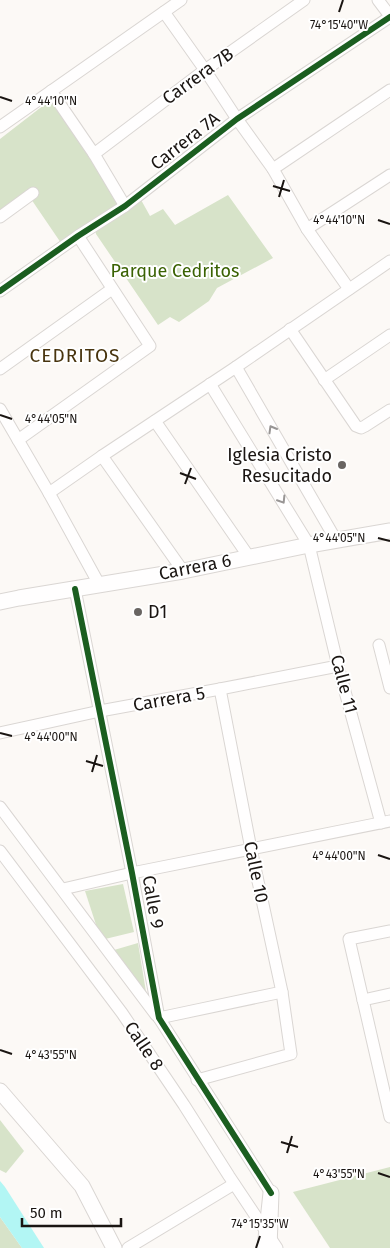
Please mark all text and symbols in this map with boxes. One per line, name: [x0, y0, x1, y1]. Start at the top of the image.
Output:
text: 74°15'40"W: [310, 18, 368, 32]
street label: Carrera 7B: [158, 43, 238, 109]
text: 4°44'10"N: [25, 94, 77, 108]
street label: Carrera 7A: [146, 107, 224, 175]
text: 4°44'10"N: [313, 213, 365, 227]
park label: Parque Cedritos: [111, 260, 239, 282]
district label: CEDRITOS: [30, 344, 120, 367]
text: 4°44'05"N: [25, 412, 77, 426]
one-way arrow: [268, 425, 278, 434]
place label: Iglesia Cristo Resucitado: [227, 444, 332, 487]
marker: Iglesia Cristo Resucitado: [336, 459, 348, 471]
one-way arrow: [275, 494, 285, 503]
text: 4°44'05"N: [313, 531, 365, 545]
street label: Carrera 6: [157, 549, 233, 585]
place label: D1: [148, 601, 167, 623]
marker: D1: [132, 606, 144, 618]
street label: Calle 11: [326, 652, 362, 716]
street label: Carrera 5: [131, 682, 207, 716]
text: 4°44'00"N: [24, 730, 78, 744]
street label: Calle 10: [239, 839, 273, 905]
text: 4°44'00"N: [312, 849, 366, 863]
street label: Calle 9: [137, 874, 169, 930]
street label: Calle 8: [120, 1017, 168, 1075]
text: 4°43'55"N: [25, 1048, 77, 1062]
text: 4°43'55"N: [313, 1167, 365, 1181]
scale bar: [22, 1196, 121, 1228]
text: 50 m: [30, 1204, 63, 1222]
text: 74°15'35"W: [231, 1217, 289, 1231]

